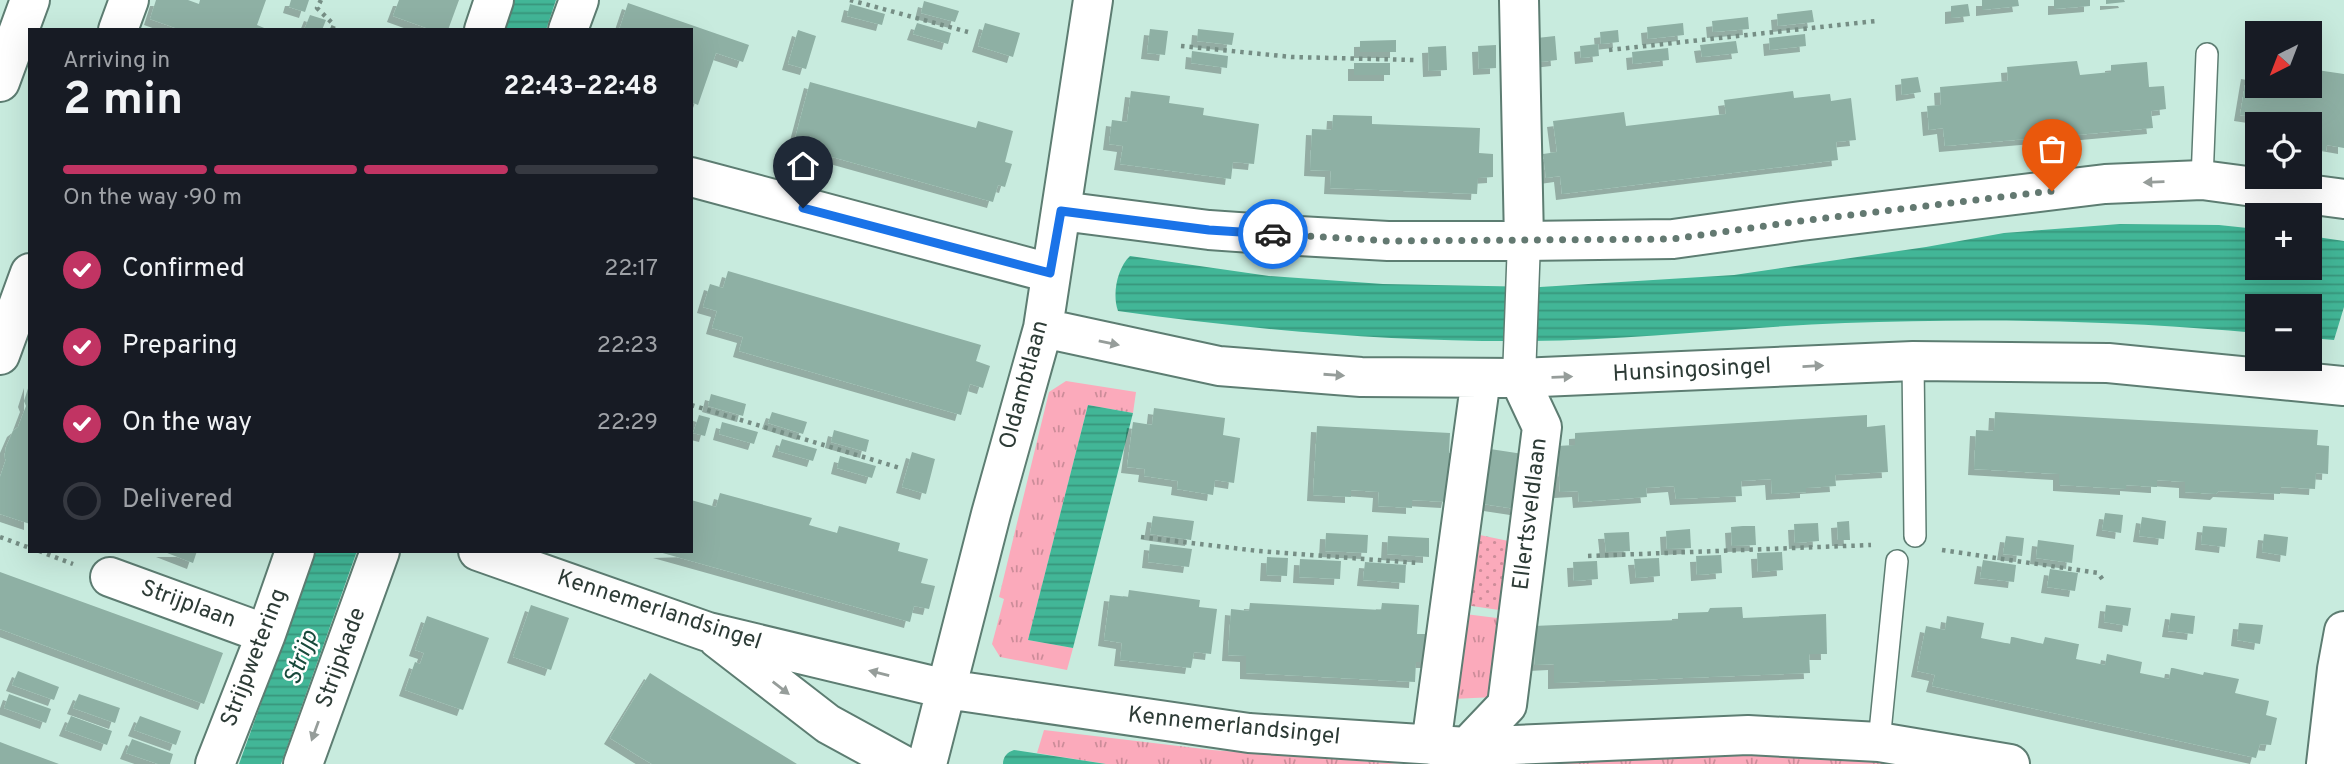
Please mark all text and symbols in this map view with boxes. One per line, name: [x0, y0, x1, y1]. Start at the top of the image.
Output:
north arrow: [2245, 21, 2322, 98]
map controls: [2245, 21, 2322, 371]
text: Arriving in: [63, 47, 170, 76]
text: 22:43–22:48: [504, 71, 658, 104]
text: 2 min: [63, 72, 183, 131]
button: locate: [2245, 112, 2322, 189]
pin: [2022, 119, 2082, 191]
icon: bag: [2033, 130, 2071, 168]
pin: [773, 136, 833, 208]
icon: home: [784, 147, 822, 185]
one-way arrow: [2143, 177, 2165, 188]
text: On the way · 90 m: [63, 184, 242, 213]
courier: [1238, 199, 1308, 269]
button: +: [2245, 203, 2322, 280]
icon: car: [1254, 215, 1292, 253]
icon: check: [63, 251, 101, 289]
text: Confirmed: [122, 253, 245, 286]
text: 22:17: [604, 255, 658, 284]
button: −: [2245, 294, 2322, 371]
street label: Oldambtlaan: [994, 317, 1056, 453]
icon: check: [63, 328, 101, 366]
text: Preparing: [122, 330, 237, 363]
text: 22:23: [597, 332, 658, 361]
one-way arrow: [1099, 337, 1121, 348]
street label: Hunsingosingel: [1612, 352, 1772, 390]
one-way arrow: [1803, 360, 1825, 371]
one-way arrow: [1323, 370, 1345, 381]
one-way arrow: [1551, 371, 1573, 382]
icon: check: [63, 405, 101, 443]
text: On the way: [122, 407, 252, 440]
text: 22:29: [597, 409, 658, 438]
street label: Ellertsveldlaan: [1507, 436, 1555, 592]
text: Delivered: [122, 484, 233, 517]
street label: Kennemerlandsingel: [553, 564, 765, 658]
street label: Strijplaan: [136, 574, 240, 636]
street label: Strijpwetering: [215, 585, 295, 731]
street label: Strijpkade: [310, 604, 374, 712]
water label: Strijp: [278, 626, 326, 689]
one-way arrow: [868, 667, 890, 678]
one-way arrow: [772, 681, 790, 696]
street label: Kennemerlandsingel: [1126, 701, 1342, 753]
one-way arrow: [310, 720, 321, 741]

